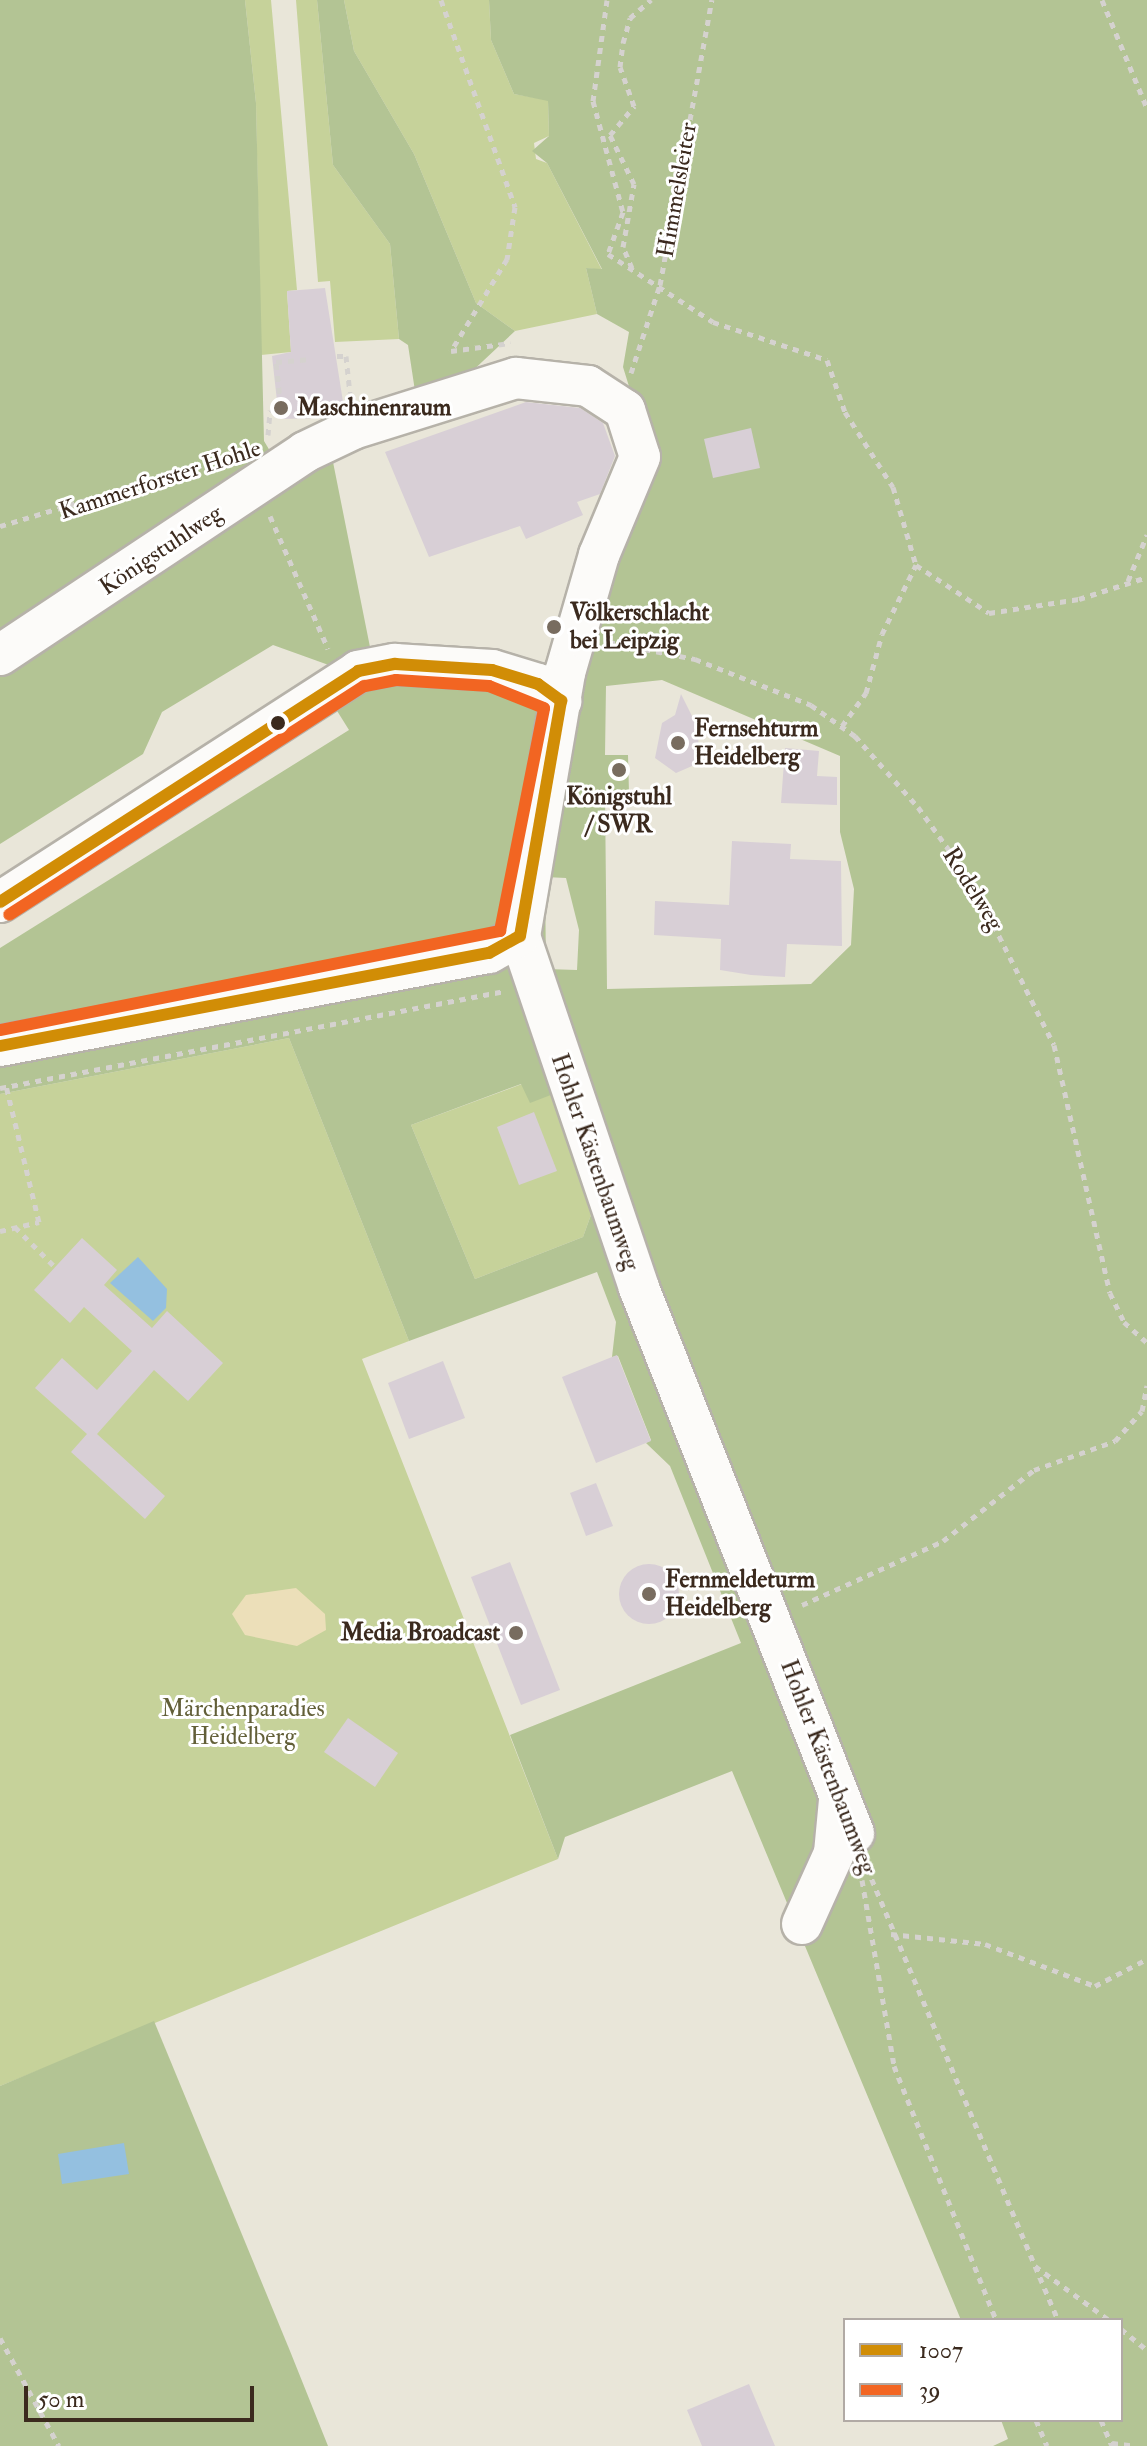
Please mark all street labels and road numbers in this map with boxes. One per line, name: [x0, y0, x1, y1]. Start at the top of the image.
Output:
street label: Himmelsleiter: [651, 120, 703, 260]
street label: Kammerforster Hohle: [56, 434, 264, 526]
street label: Königstuhlweg: [94, 498, 228, 602]
street label: Rodelweg: [936, 842, 1010, 936]
street label: Hohler Kästenbaumweg: [544, 1050, 646, 1274]
street label: Hohler Kästenbaumweg: [774, 1656, 882, 1878]

